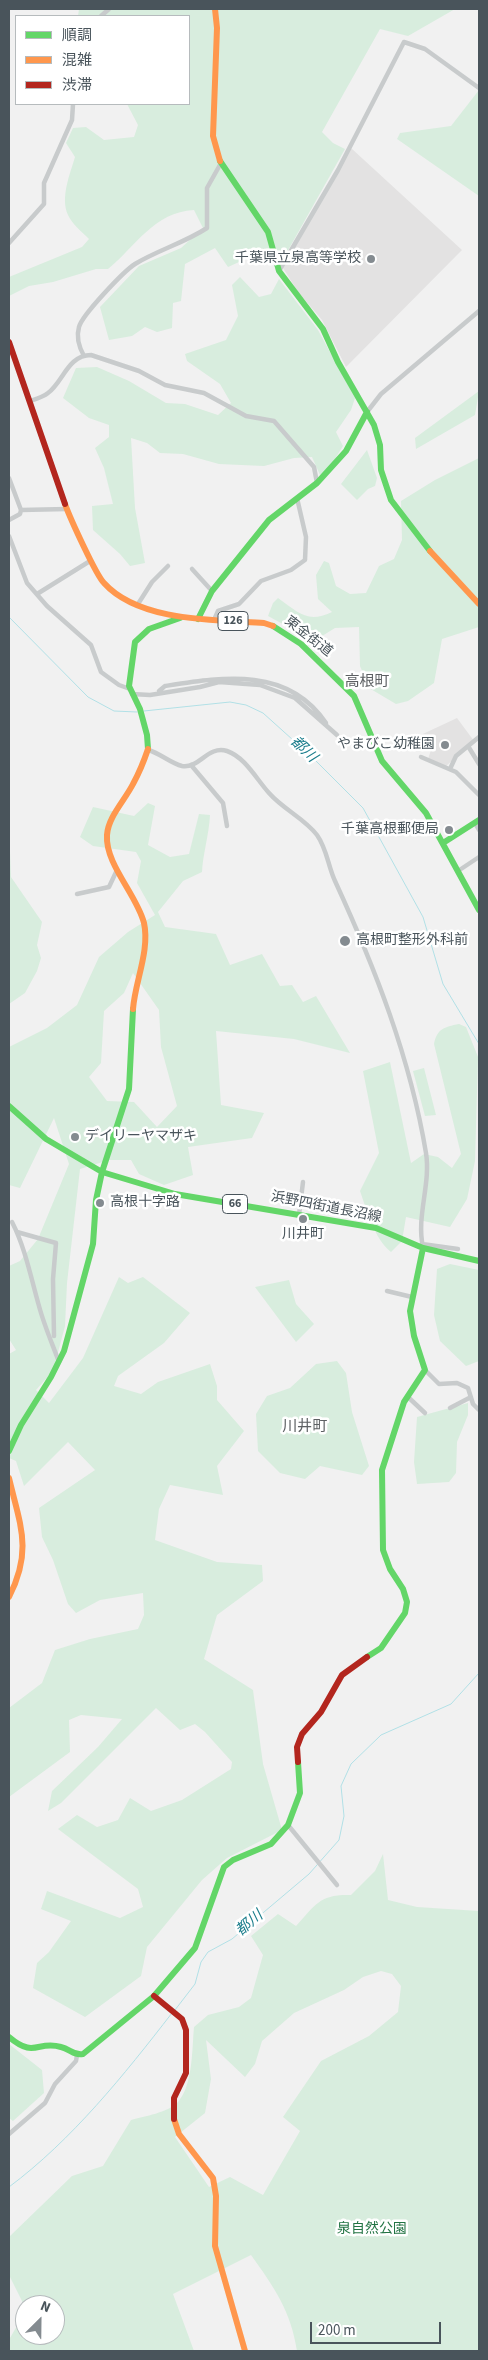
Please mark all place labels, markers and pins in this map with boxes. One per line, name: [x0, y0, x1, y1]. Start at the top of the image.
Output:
place label: 千葉県立泉高等学校: [235, 251, 361, 267]
marker: 千葉県立泉高等学校: [365, 253, 377, 265]
place label: やまびこ幼稚園: [337, 737, 435, 753]
marker: やまびこ幼稚園: [439, 739, 451, 751]
place label: 千葉高根郵便局: [341, 822, 439, 838]
marker: 千葉高根郵便局: [443, 824, 455, 836]
place label: 高根町整形外科前: [356, 933, 468, 949]
marker: 高根町整形外科前: [338, 934, 352, 948]
place label: デイリーヤマザキ: [85, 1129, 197, 1145]
marker: デイリーヤマザキ: [69, 1131, 81, 1143]
place label: 高根十字路: [110, 1195, 180, 1211]
marker: 高根十字路: [94, 1197, 106, 1209]
marker: 川井町: [297, 1213, 309, 1225]
place label: 川井町: [282, 1227, 324, 1243]

